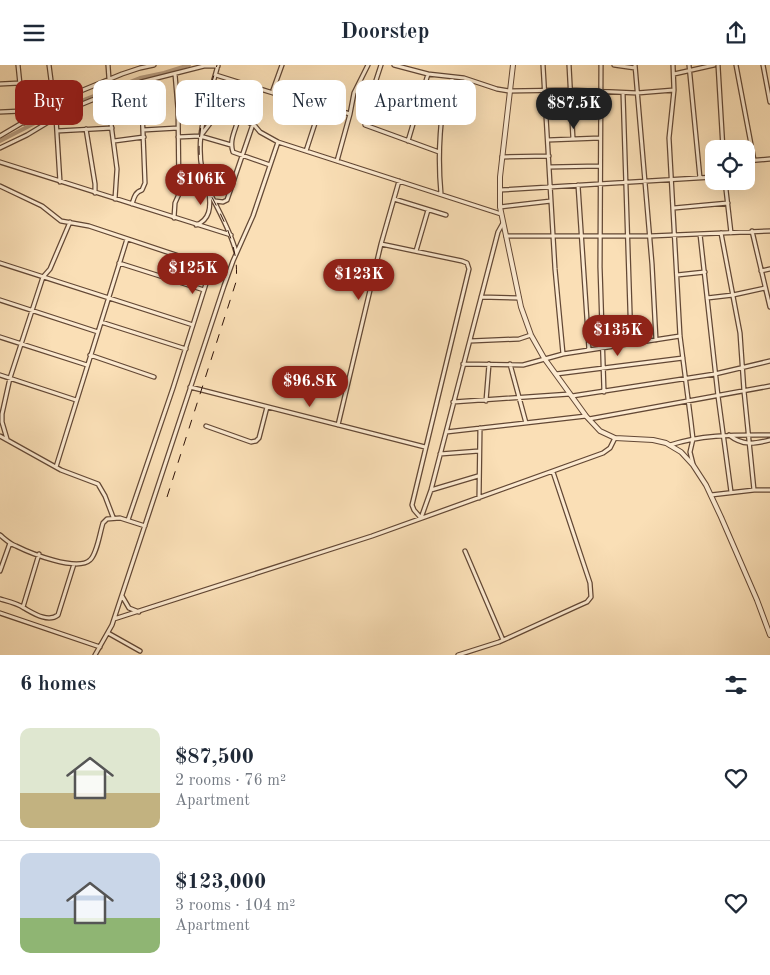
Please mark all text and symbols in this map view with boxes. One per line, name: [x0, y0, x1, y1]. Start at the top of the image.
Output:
icon: menu: [20, 19, 48, 47]
icon: share: [722, 19, 750, 47]
text: Doorstep: [341, 21, 429, 43]
chip: Buy: [15, 80, 83, 125]
chip: Rent: [93, 80, 166, 125]
chip: Filters: [176, 80, 263, 125]
chip: New: [273, 80, 346, 125]
chip: Apartment: [356, 80, 476, 125]
pin: $87.5K: [533, 87, 615, 130]
text: $87.5K: [547, 96, 601, 112]
map controls: [705, 140, 755, 190]
button: locate: [705, 140, 755, 190]
pin: $106K: [166, 163, 236, 206]
text: $106K: [176, 172, 226, 188]
pin: $125K: [158, 253, 228, 295]
pin: $123K: [324, 259, 394, 301]
text: $125K: [168, 261, 218, 277]
text: $123K: [334, 267, 384, 283]
pin: $135K: [583, 315, 653, 357]
text: $135K: [593, 323, 643, 339]
pin: $96.8K: [269, 365, 351, 408]
text: $96.8K: [283, 374, 337, 390]
icon: filters: [722, 671, 750, 699]
text: 6 homes: [20, 674, 96, 695]
text: $87,500: [175, 747, 254, 768]
icon: home: [60, 748, 120, 808]
icon: heart: [722, 764, 750, 792]
text: 2 rooms · 76 m²: [175, 773, 286, 789]
text: Apartment: [175, 793, 250, 809]
text: $123,000: [175, 872, 266, 893]
icon: home: [60, 873, 120, 933]
icon: heart: [722, 889, 750, 917]
text: 3 rooms · 104 m²: [175, 898, 295, 914]
text: Apartment: [175, 918, 250, 934]

